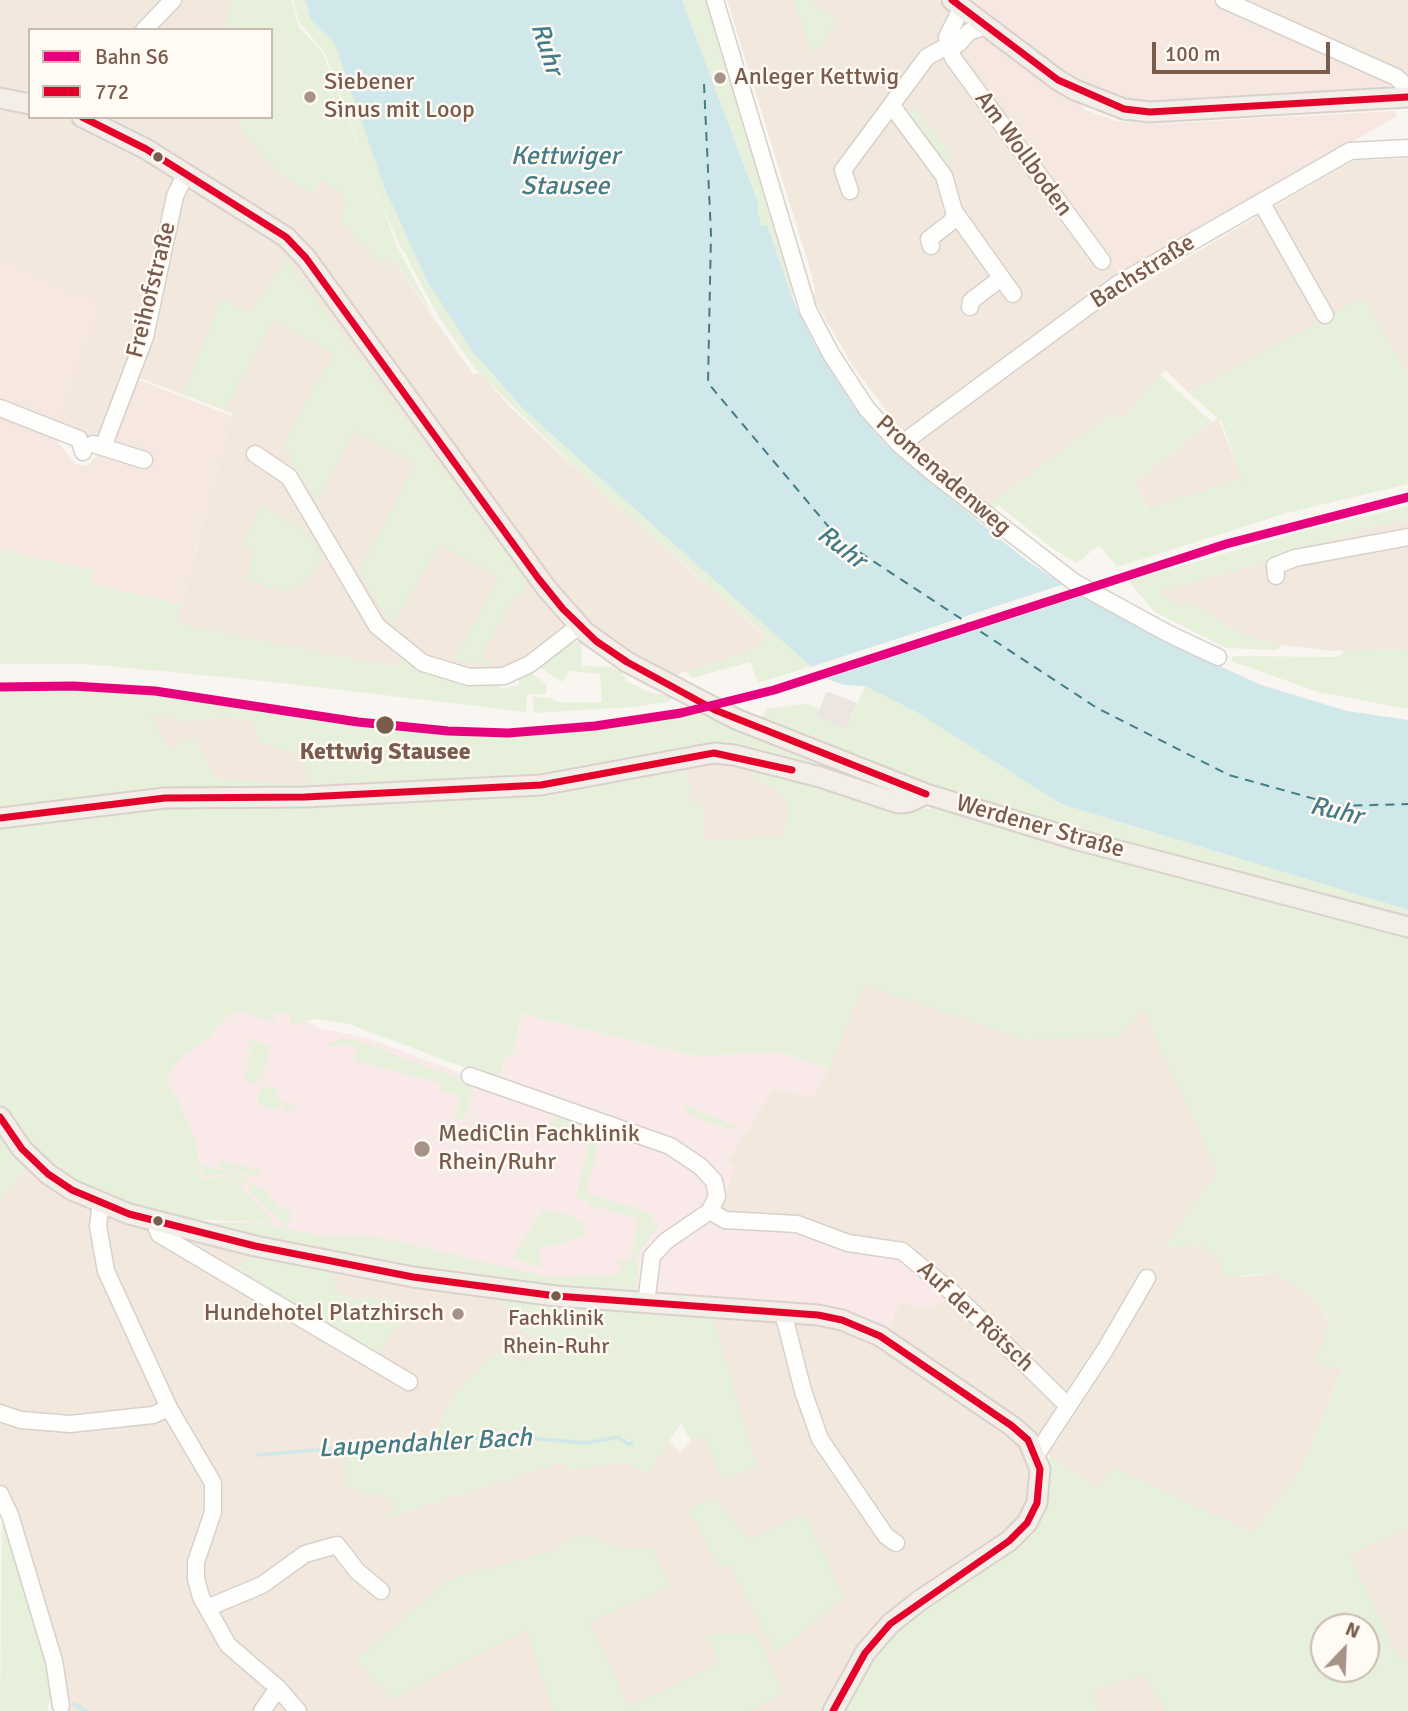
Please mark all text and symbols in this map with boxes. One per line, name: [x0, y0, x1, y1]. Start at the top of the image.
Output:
water label: Ruhr: [523, 19, 569, 79]
legend: [28, 28, 273, 119]
scale bar: [1156, 28, 1334, 72]
text: 100 m: [1165, 41, 1220, 67]
text: Bahn S6: [95, 44, 169, 70]
place label: Anleger Kettwig: [734, 64, 899, 92]
place label: Siebener Sinus mit Loop: [324, 69, 475, 125]
marker: Anleger Kettwig: [712, 70, 728, 86]
text: 772: [95, 79, 129, 105]
street label: Am Wollboden: [968, 86, 1078, 222]
marker: Siebener Sinus mit Loop: [302, 89, 318, 105]
water label: Kettwiger Stausee: [511, 141, 619, 202]
unlabelled marker: [151, 150, 165, 164]
street label: Freihofstraße: [121, 219, 183, 361]
street label: Bachstraße: [1085, 229, 1201, 315]
street label: Promenadenweg: [870, 410, 1016, 542]
water label: Ruhr: [810, 520, 872, 576]
marker: Kettwig Stausee: [374, 714, 396, 736]
place label: Kettwig Stausee: [299, 739, 471, 767]
street label: Werdener Straße: [953, 789, 1127, 865]
water label: Ruhr: [1307, 791, 1365, 833]
place label: MediClin Fachklinik Rhein/Ruhr: [438, 1121, 640, 1177]
marker: MediClin Fachklinik Rhein/Ruhr: [412, 1139, 432, 1159]
unlabelled marker: [151, 1214, 165, 1228]
street label: Auf der Rötsch: [911, 1256, 1039, 1378]
marker: Fachklinik Rhein-Ruhr: [549, 1289, 563, 1303]
place label: Hundehotel Platzhirsch: [204, 1300, 444, 1328]
marker: Hundehotel Platzhirsch: [450, 1306, 466, 1322]
place label: Fachklinik Rhein-Ruhr: [503, 1306, 609, 1358]
water label: Laupendahler Bach: [317, 1423, 533, 1465]
north arrow: [1310, 1613, 1380, 1683]
text: N: [1342, 1617, 1363, 1644]

